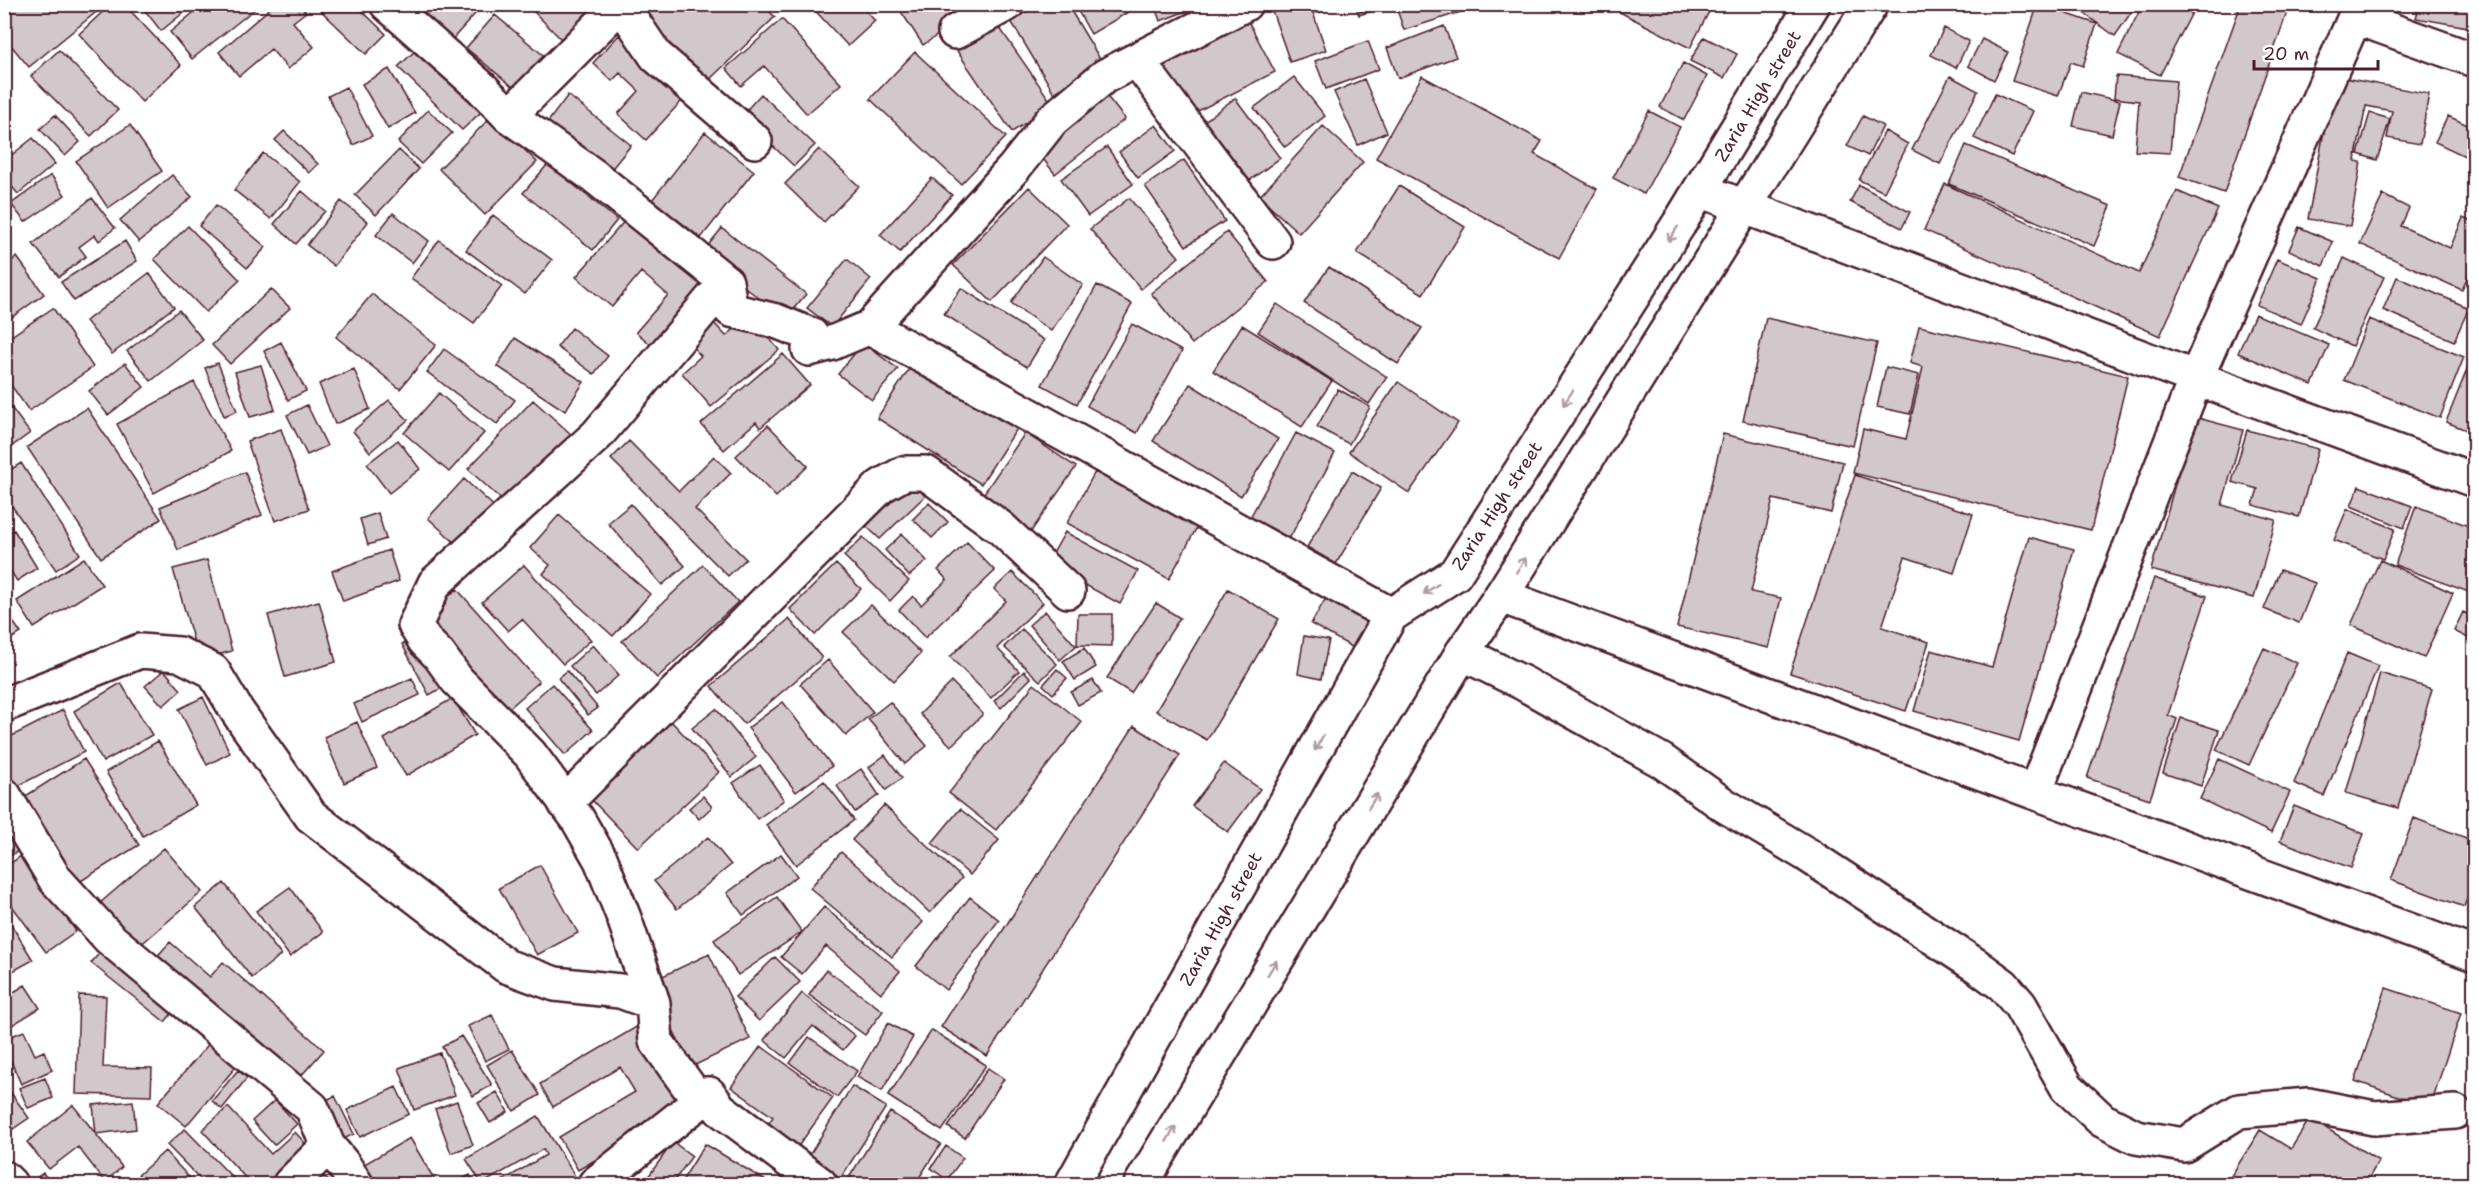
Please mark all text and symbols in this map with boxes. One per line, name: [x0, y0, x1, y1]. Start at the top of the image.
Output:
street label: Zaria High street: [1709, 26, 1807, 166]
scale bar: [2254, 33, 2378, 71]
text: 20 m: [2263, 42, 2309, 66]
one-way arrow: [1667, 225, 1680, 242]
one-way arrow: [1562, 389, 1574, 405]
street label: Zaria High street: [1446, 437, 1548, 575]
one-way arrow: [1515, 556, 1528, 573]
one-way arrow: [1423, 582, 1440, 595]
one-way arrow: [1313, 734, 1325, 751]
one-way arrow: [1367, 793, 1379, 810]
street label: Zaria High street: [1174, 848, 1268, 990]
one-way arrow: [1266, 960, 1278, 977]
one-way arrow: [1166, 1126, 1178, 1143]

